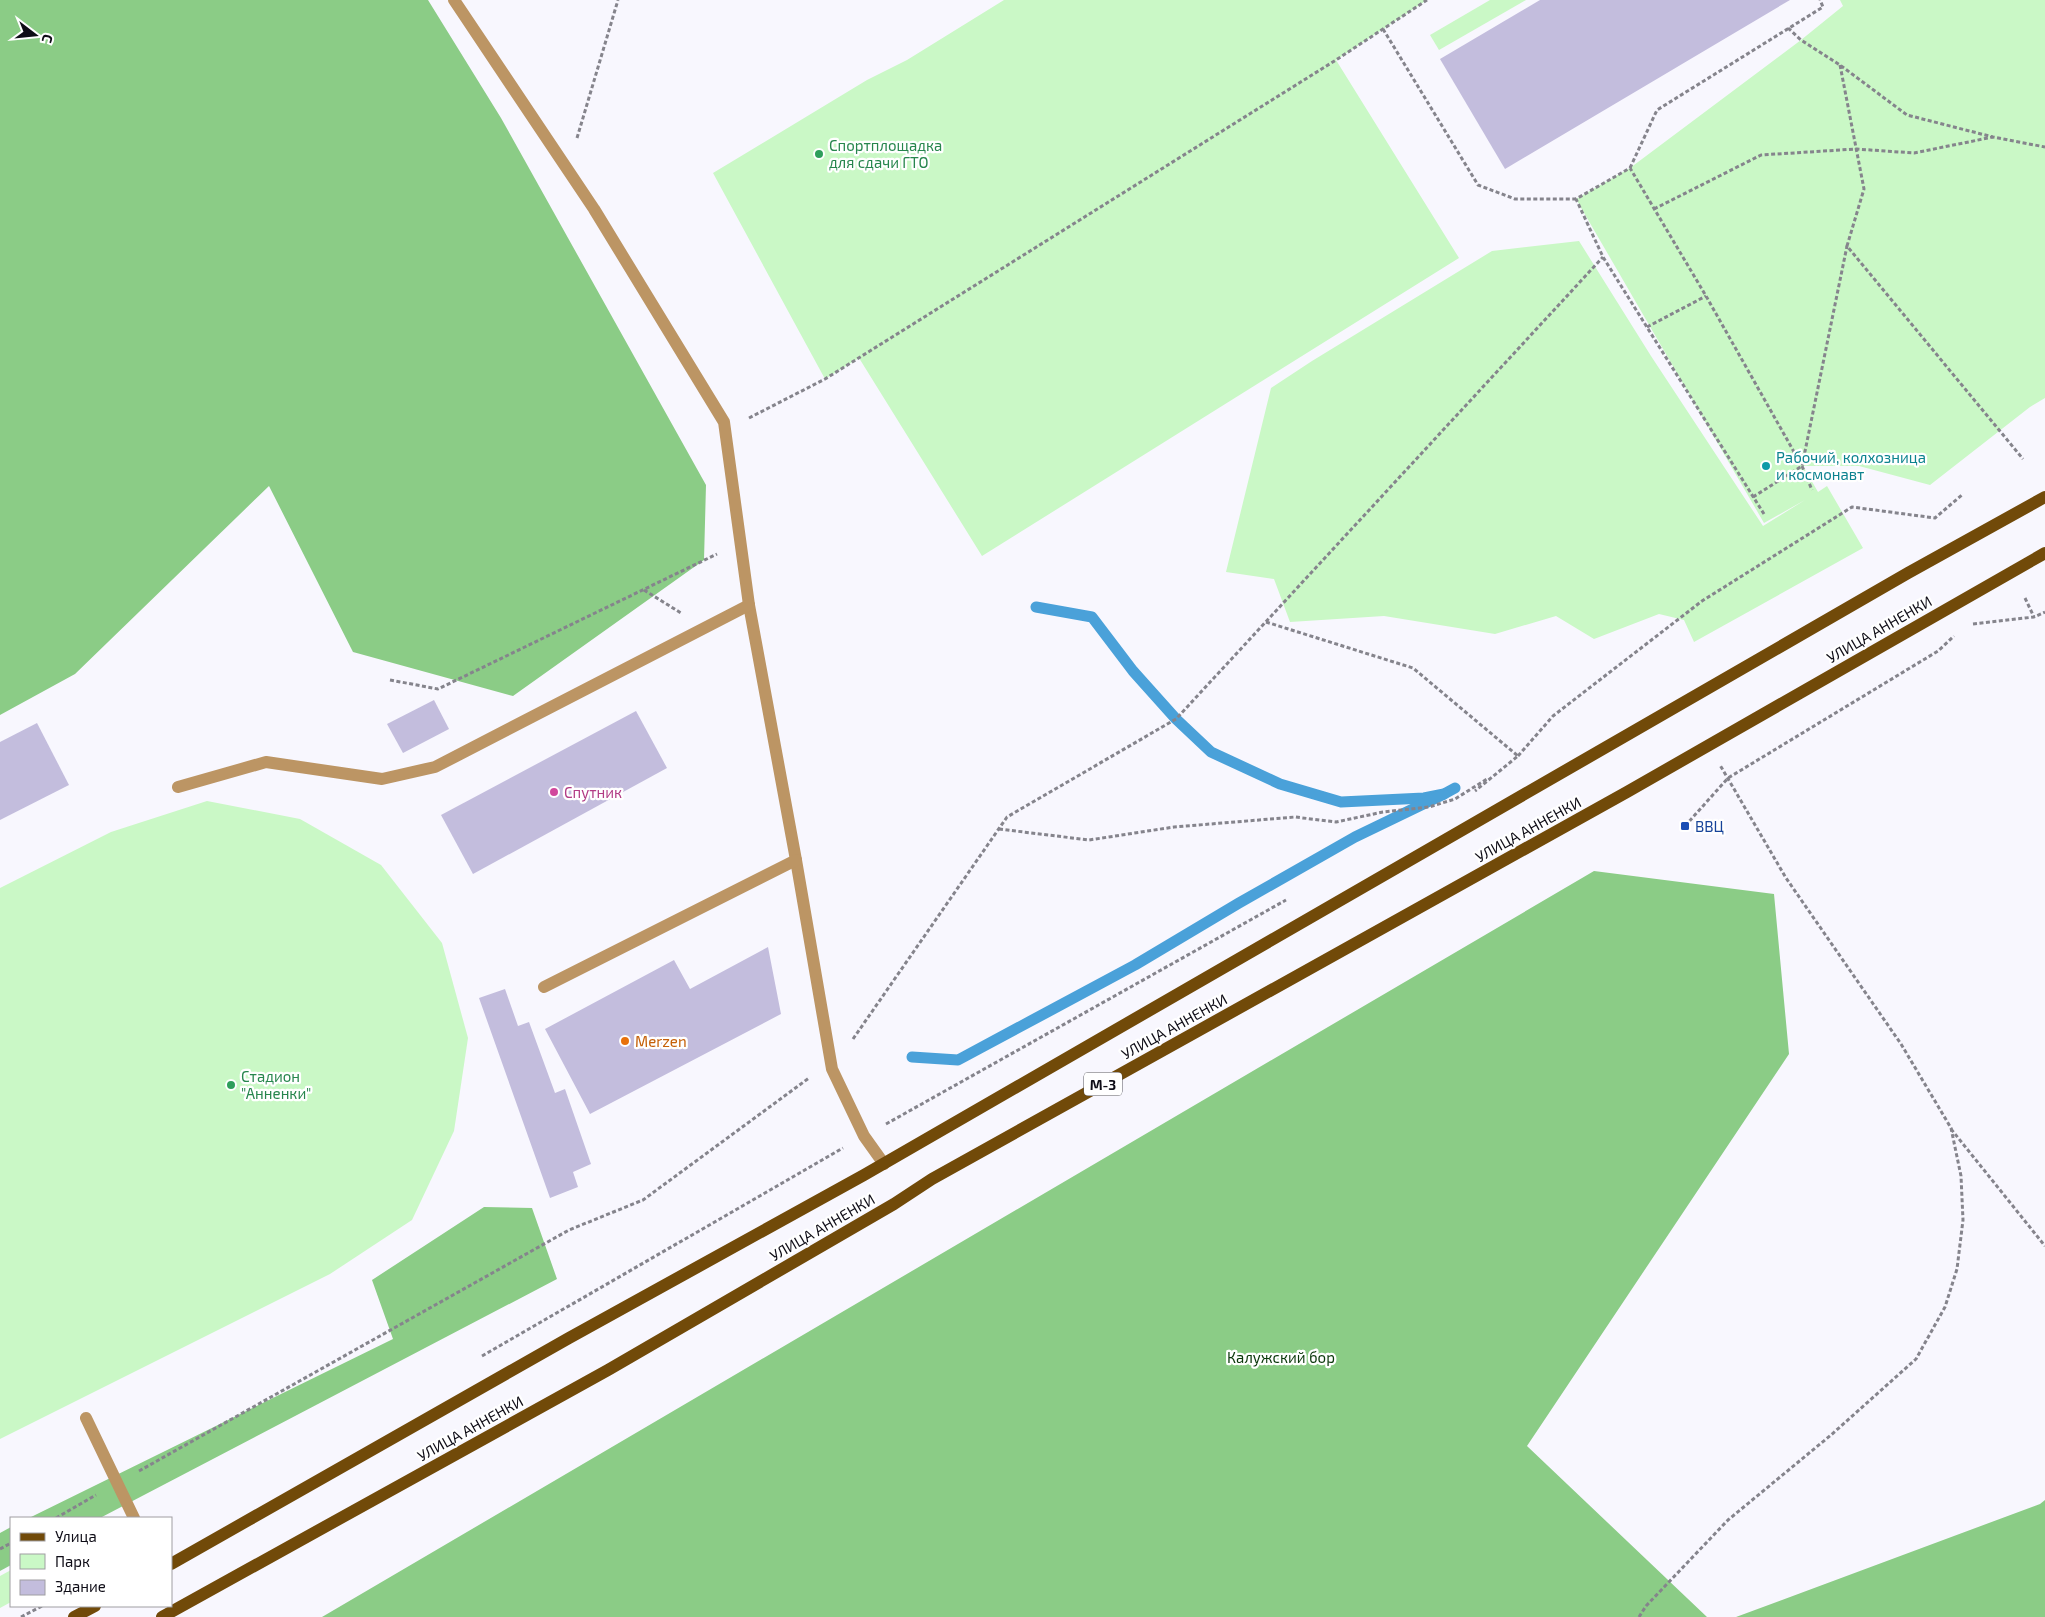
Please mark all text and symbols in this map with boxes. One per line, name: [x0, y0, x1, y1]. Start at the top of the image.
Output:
north arrow: [10, 10, 60, 60]
text: С: [39, 32, 57, 45]
place label: Спортплощадка для сдачи ГТО: [829, 136, 942, 171]
marker: Спортплощадка для сдачи ГТО: [813, 148, 825, 160]
place label: Рабочий, колхозница и космонавт: [1776, 448, 1926, 483]
marker: Рабочий, колхозница и космонавт: [1760, 460, 1772, 472]
street label: УЛИЦА АННЕНКИ: [1823, 592, 1935, 666]
place label: Спутник: [564, 783, 622, 802]
marker: Спутник: [548, 786, 560, 798]
street label: УЛИЦА АННЕНКИ: [1472, 792, 1584, 866]
place label: ВВЦ: [1695, 817, 1724, 835]
marker: ВВЦ: [1679, 820, 1691, 832]
street label: УЛИЦА АННЕНКИ: [1118, 989, 1230, 1063]
place label: Merzen: [635, 1032, 687, 1050]
marker: Merzen: [619, 1035, 631, 1047]
place label: Стадион "Анненки": [241, 1067, 311, 1102]
road number: М-3: [1084, 1072, 1122, 1096]
marker: Стадион "Анненки": [225, 1079, 237, 1091]
street label: УЛИЦА АННЕНКИ: [766, 1190, 878, 1264]
park label: Калужский бор: [1227, 1348, 1335, 1367]
street label: УЛИЦА АННЕНКИ: [414, 1391, 526, 1465]
legend: [10, 1517, 172, 1607]
text: Улица: [55, 1527, 97, 1545]
text: Парк: [55, 1552, 90, 1570]
text: Здание: [55, 1577, 106, 1595]

